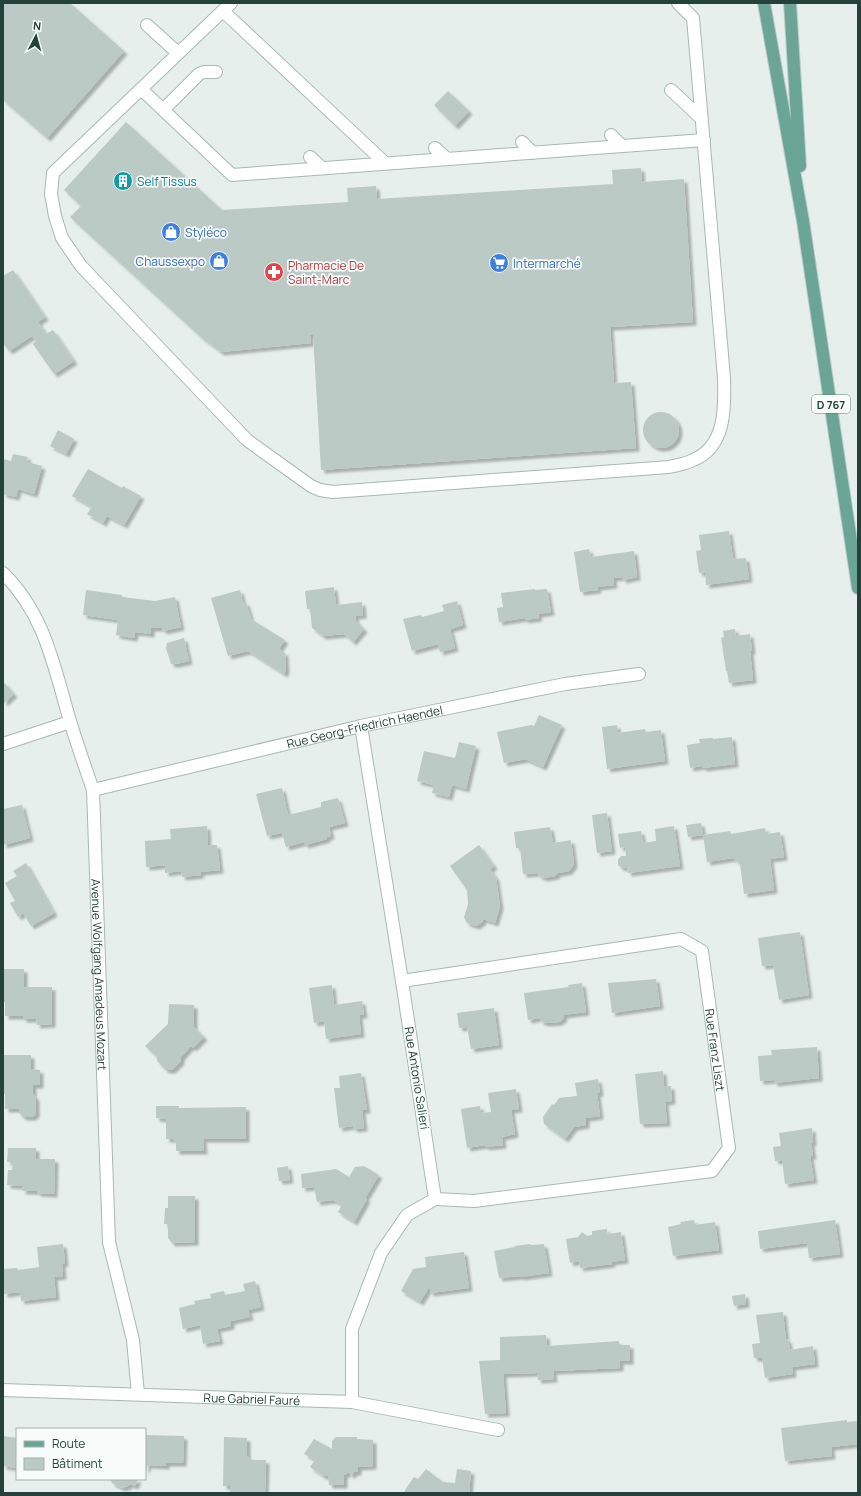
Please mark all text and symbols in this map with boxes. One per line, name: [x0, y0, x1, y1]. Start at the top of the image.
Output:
north arrow: [16, 16, 56, 56]
text: N: [32, 18, 42, 33]
building icon: Self Tissus: [112, 170, 134, 192]
place label: Self Tissus: [137, 173, 197, 190]
shop icon: Styléco: [160, 221, 182, 243]
place label: Styléco: [185, 224, 227, 241]
shop icon: Chaussexpo: [208, 250, 230, 272]
supermarket icon: Intermarché: [488, 252, 510, 274]
place label: Chaussexpo: [136, 253, 205, 270]
place label: Intermarché: [513, 255, 581, 272]
place label: Pharmacie De Saint-Marc: [288, 257, 364, 288]
pharmacy icon: Pharmacie De Saint-Marc: [263, 261, 285, 283]
road number: D 767: [812, 395, 850, 413]
street label: Rue Georg-Friedrich Haendel: [285, 701, 444, 752]
street label: Avenue Wolfgang Amadeus Mozart: [88, 878, 111, 1071]
street label: Rue Franz Liszt: [701, 1007, 730, 1092]
street label: Rue Antonio Salieri: [400, 1025, 434, 1131]
street label: Rue Gabriel Fauré: [203, 1388, 300, 1409]
legend: [16, 1428, 146, 1480]
text: Route: [52, 1435, 85, 1452]
text: Bâtiment: [52, 1455, 103, 1472]

